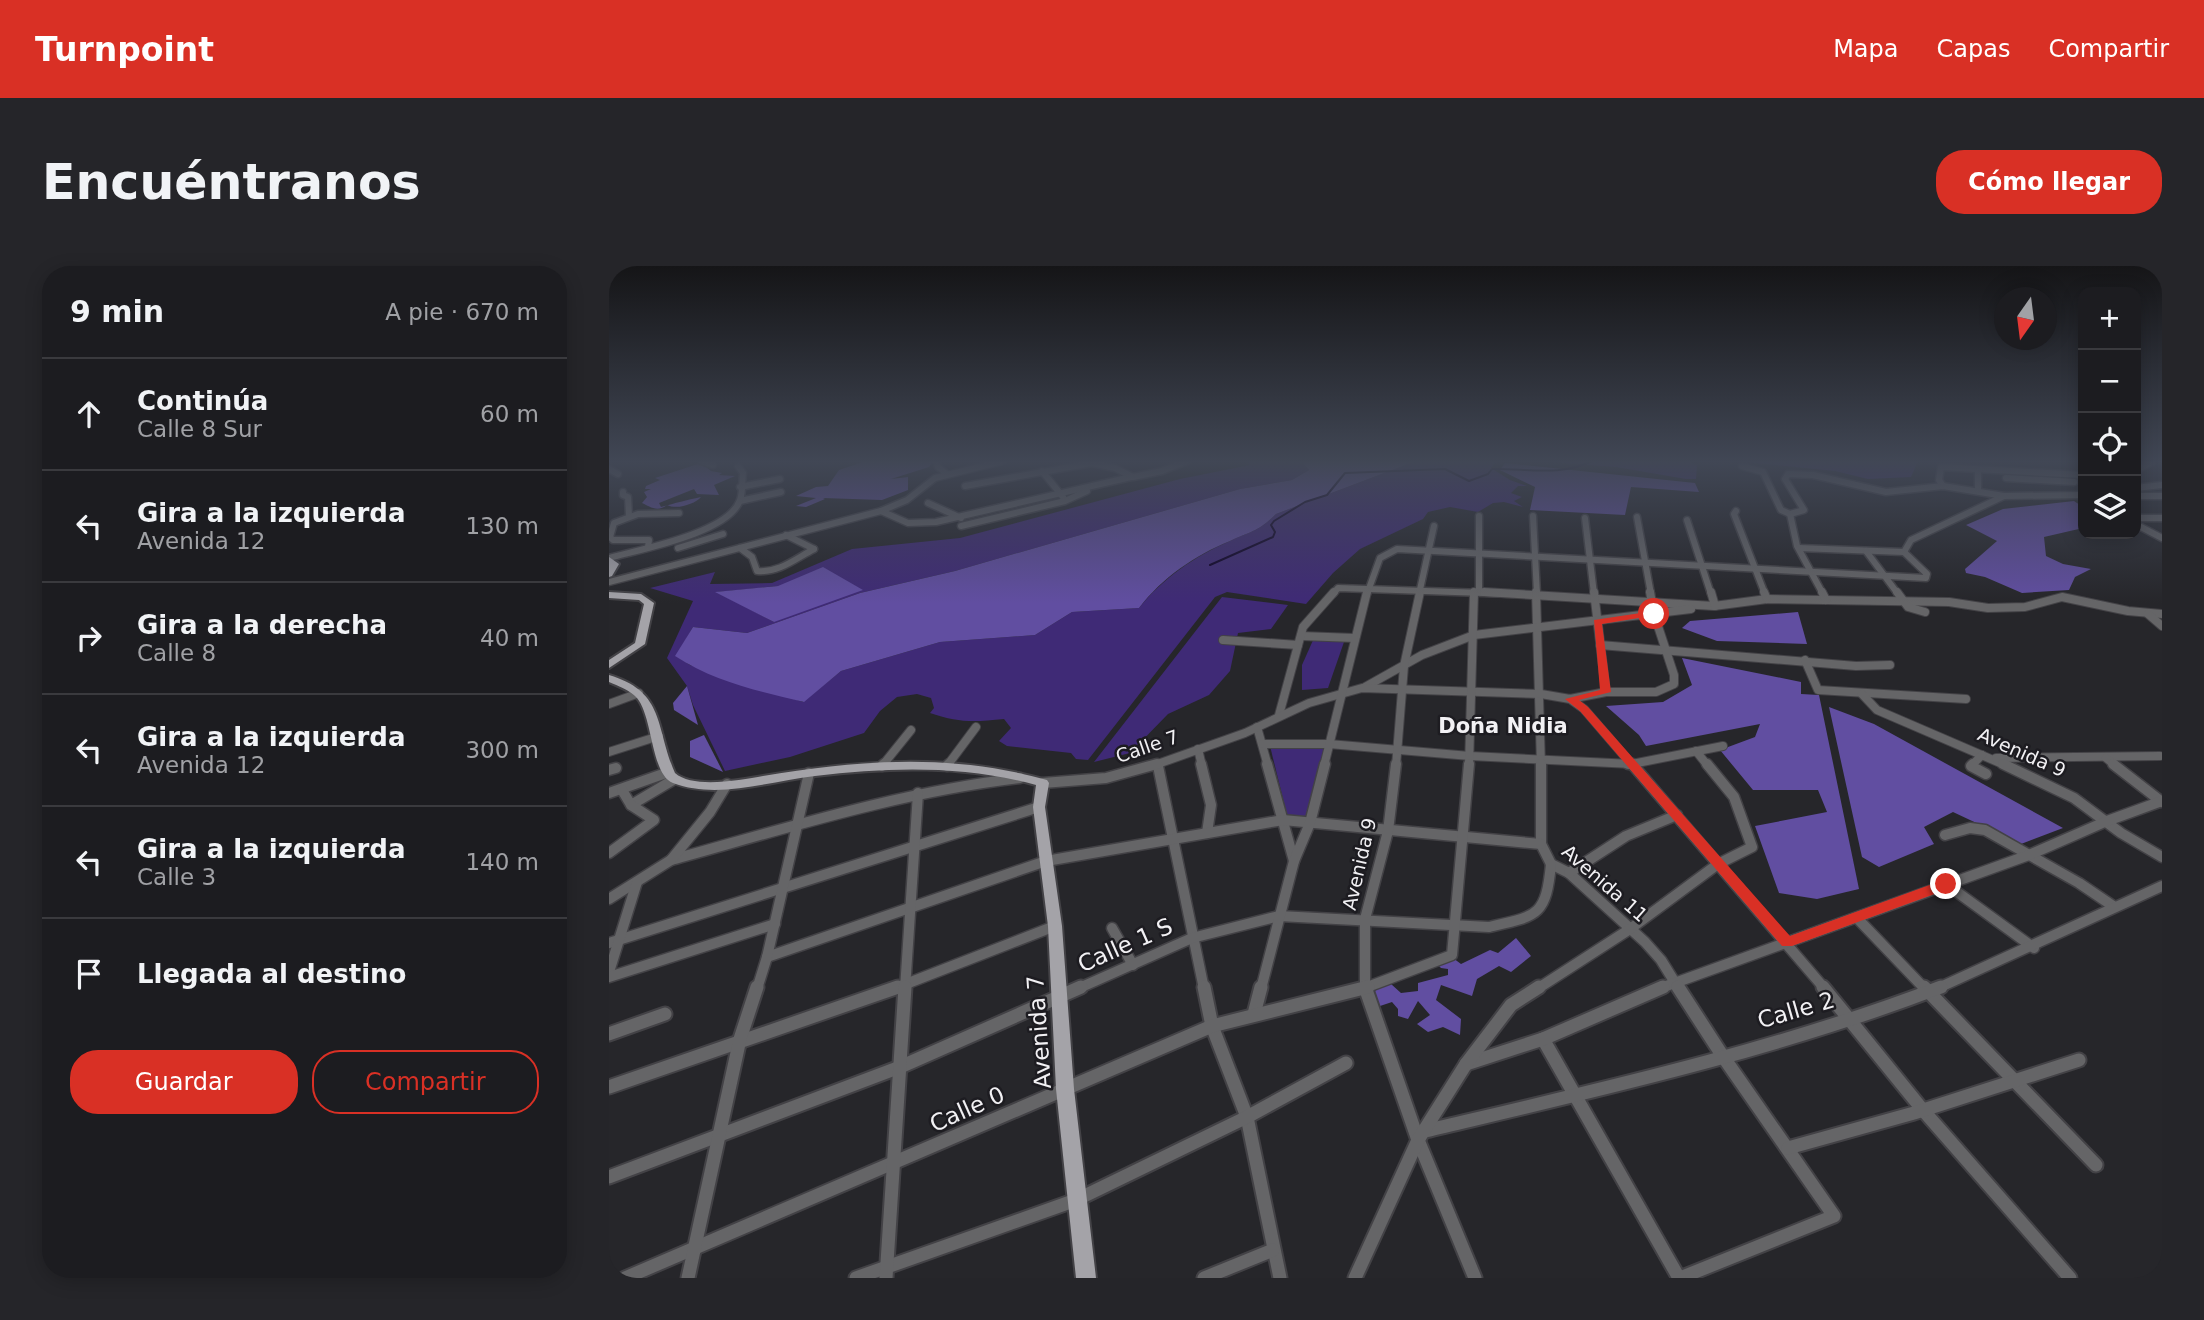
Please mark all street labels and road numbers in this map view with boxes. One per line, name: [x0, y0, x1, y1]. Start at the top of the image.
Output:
street label: Avenida 9: [1975, 723, 2069, 781]
street label: Calle 7: [1113, 725, 1181, 767]
street label: Avenida 9: [1338, 816, 1380, 912]
street label: Avenida 11: [1558, 840, 1652, 926]
street label: Calle 1 S: [1074, 913, 1176, 977]
street label: Avenida 7: [1022, 974, 1056, 1090]
street label: Calle 2: [1754, 987, 1838, 1033]
street label: Calle 0: [926, 1081, 1008, 1137]

